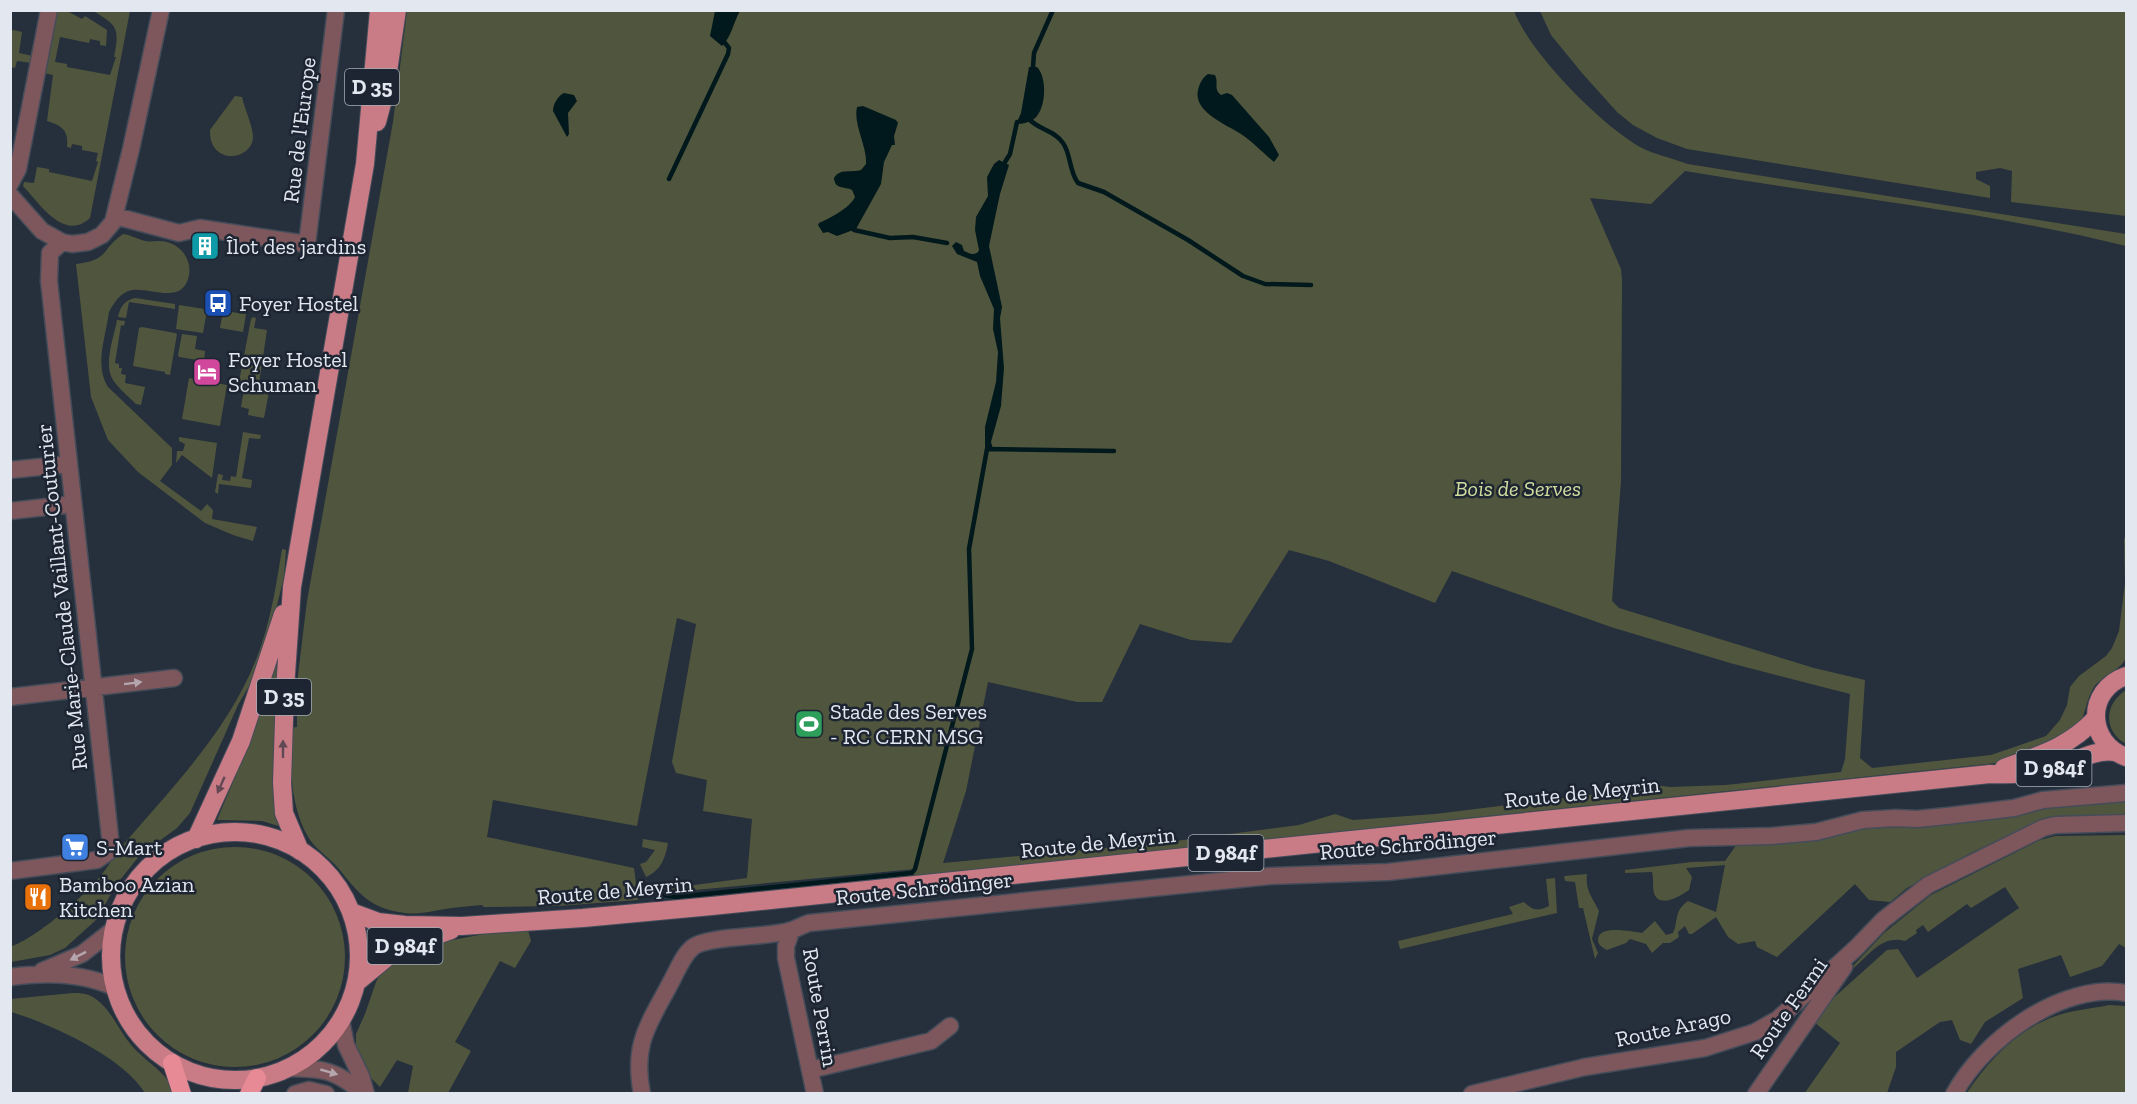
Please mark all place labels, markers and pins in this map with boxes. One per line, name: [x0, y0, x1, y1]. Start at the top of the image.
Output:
building icon: Îlot des jardins: [189, 230, 221, 262]
place label: Îlot des jardins: [226, 233, 366, 260]
bus stop icon: Foyer Hostel: [202, 287, 234, 319]
place label: Foyer Hostel: [239, 290, 358, 317]
place label: Foyer Hostel Schuman: [228, 346, 347, 398]
hotel icon: Foyer Hostel Schuman: [191, 356, 223, 388]
place label: Stade des Serves - RC CERN MSG: [830, 698, 987, 750]
sports icon: Stade des Serves - RC CERN MSG: [793, 708, 825, 740]
supermarket icon: S-Mart: [59, 831, 91, 863]
place label: S-Mart: [96, 834, 163, 861]
place label: Bamboo Azian Kitchen: [59, 871, 195, 923]
restaurant icon: Bamboo Azian Kitchen: [22, 881, 54, 913]

